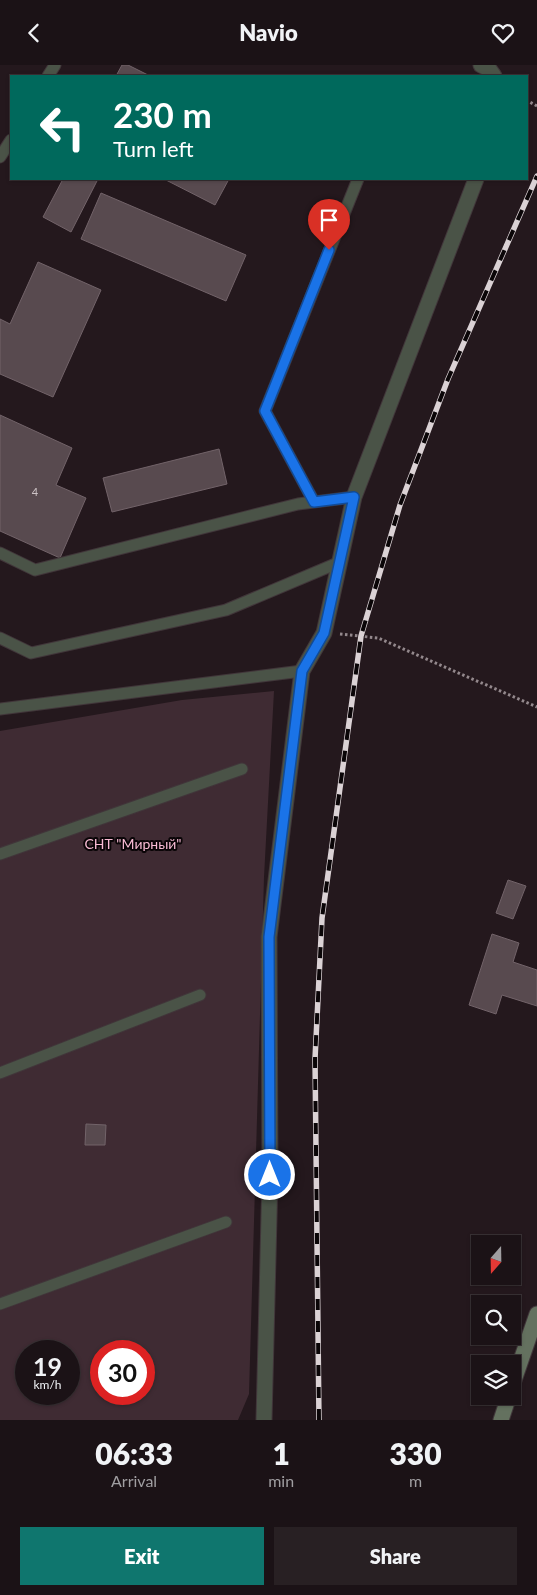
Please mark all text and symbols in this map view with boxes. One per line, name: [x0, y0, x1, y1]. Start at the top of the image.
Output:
icon: back: [20, 19, 48, 47]
text: Navio: [239, 19, 298, 46]
icon: heart: [489, 19, 517, 47]
text: 230 m: [113, 93, 212, 135]
icon: left: [30, 95, 95, 160]
text: Turn left: [113, 135, 194, 162]
pin: [308, 199, 350, 250]
icon: arrive: [315, 206, 343, 234]
house number: 4: [32, 485, 39, 498]
park label: СНТ "Мирный": [84, 835, 182, 852]
position arrow: [243, 1148, 295, 1200]
north arrow: [471, 1235, 521, 1285]
map controls: [471, 1235, 521, 1405]
button: search: [471, 1295, 521, 1345]
speed limit sign: 30: [90, 1340, 155, 1405]
text: 19: [33, 1351, 62, 1381]
button: layers: [471, 1355, 521, 1405]
text: km/h: [33, 1377, 62, 1392]
text: 06:33: [95, 1435, 173, 1471]
text: 1: [272, 1435, 290, 1471]
text: 330: [389, 1435, 442, 1471]
text: Arrival: [111, 1471, 157, 1490]
text: min: [268, 1471, 294, 1490]
text: m: [409, 1471, 422, 1490]
button: Exit: [20, 1527, 264, 1585]
button: Share: [274, 1527, 517, 1585]

